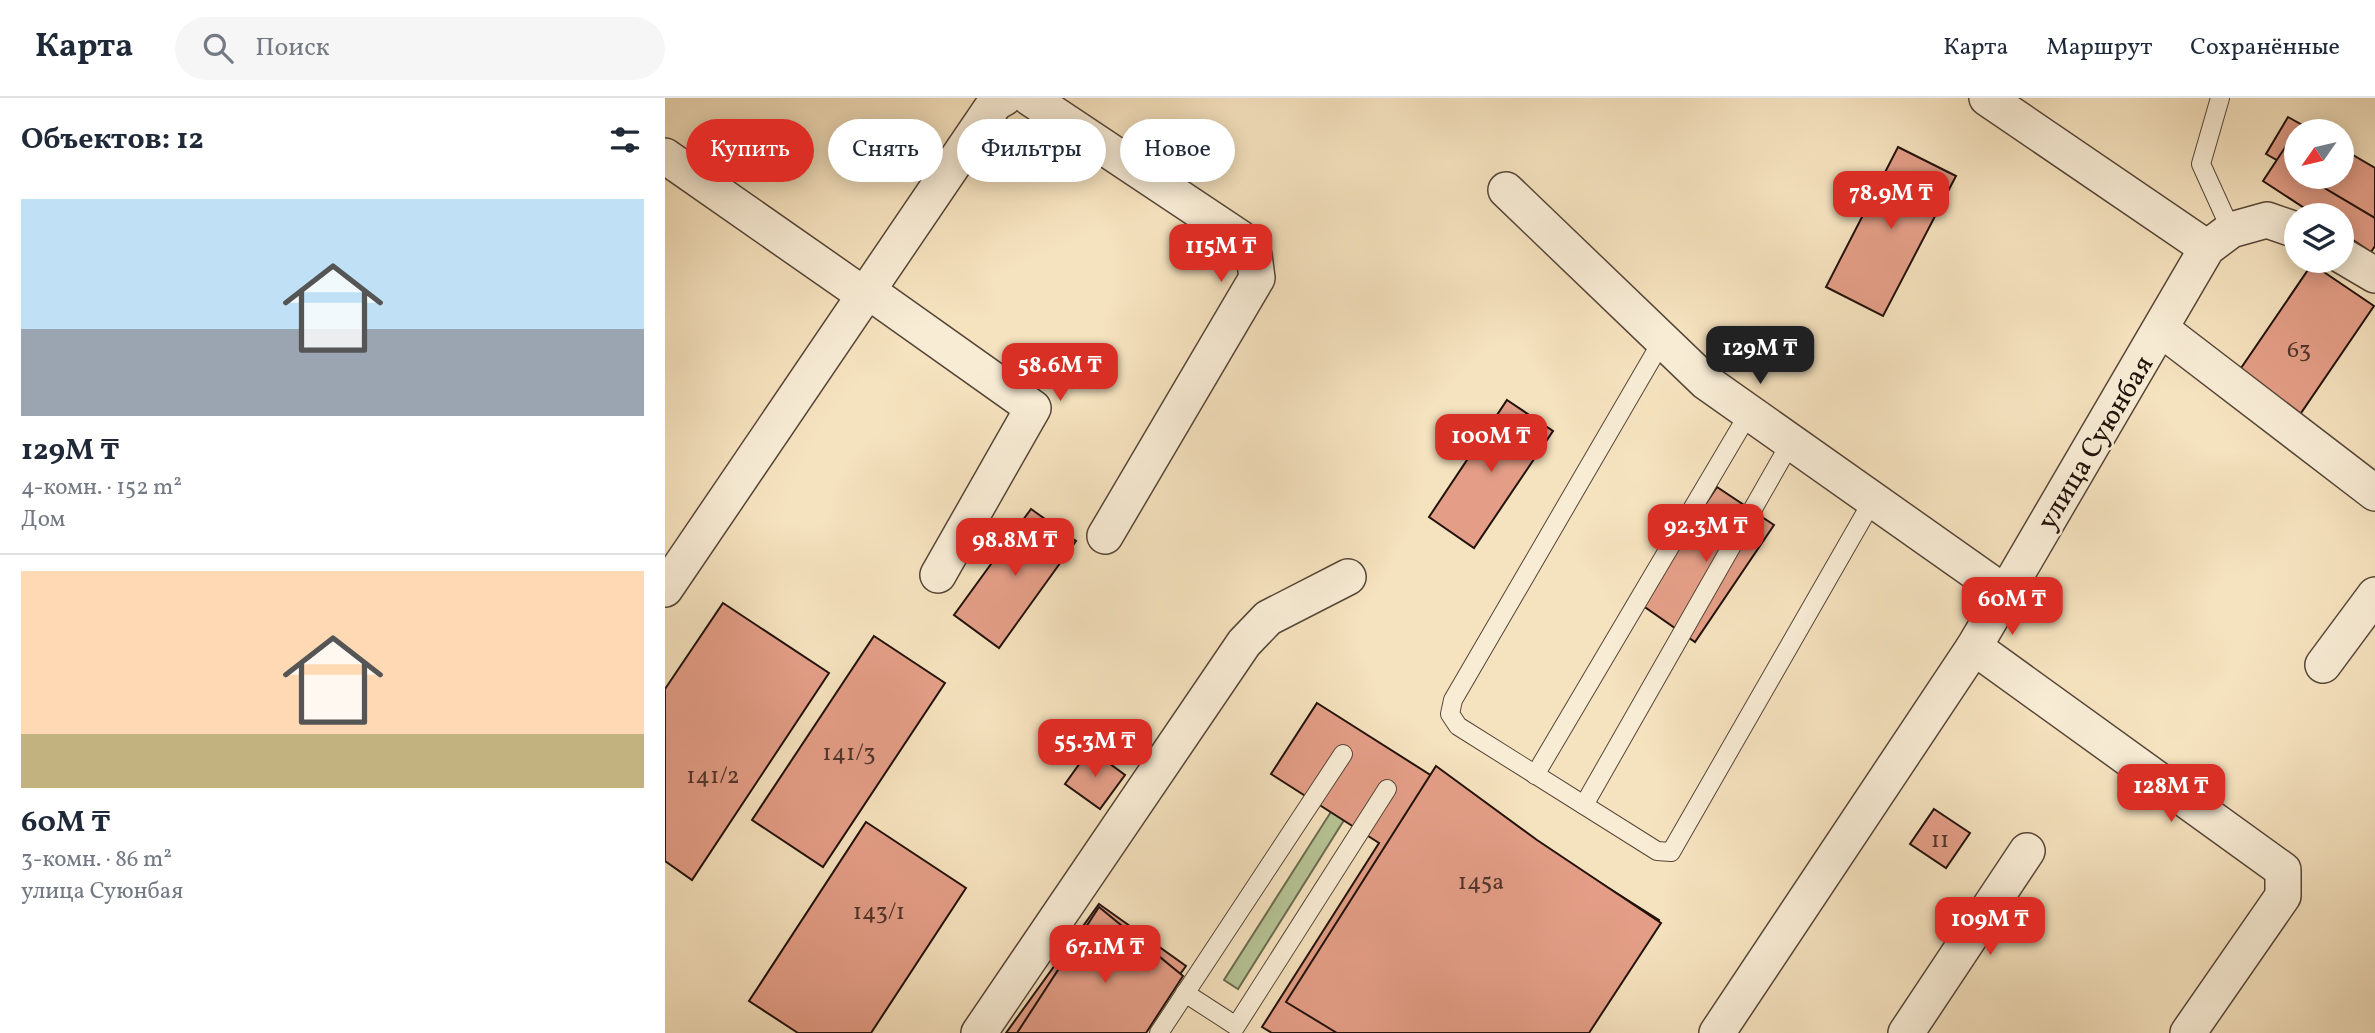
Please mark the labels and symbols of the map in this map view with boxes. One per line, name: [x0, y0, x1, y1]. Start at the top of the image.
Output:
north arrow: [2284, 119, 2354, 189]
pin: 78.9M ₸: [1826, 172, 1956, 231]
pin: 115M ₸: [1164, 225, 1278, 284]
pin: 129M ₸: [1703, 327, 1817, 386]
house number: 63: [2287, 334, 2311, 368]
pin: 58.6M ₸: [995, 344, 1125, 403]
street label: улица Суюнбая: [2029, 349, 2164, 538]
pin: 100M ₸: [1434, 414, 1548, 474]
pin: 92.3M ₸: [1641, 504, 1771, 564]
pin: 98.8M ₸: [950, 518, 1080, 578]
pin: 60M ₸: [1963, 578, 2061, 637]
pin: 55.3M ₸: [1030, 720, 1160, 779]
house number: 141/3: [822, 737, 876, 771]
house number: 141/2: [686, 760, 740, 794]
pin: 128M ₸: [2114, 764, 2228, 824]
house number: 11: [1931, 824, 1949, 858]
house number: 145a: [1458, 866, 1504, 900]
house number: 143/1: [853, 896, 905, 930]
pin: 109M ₸: [1933, 898, 2047, 957]
pin: 67.1M ₸: [1040, 926, 1170, 985]

